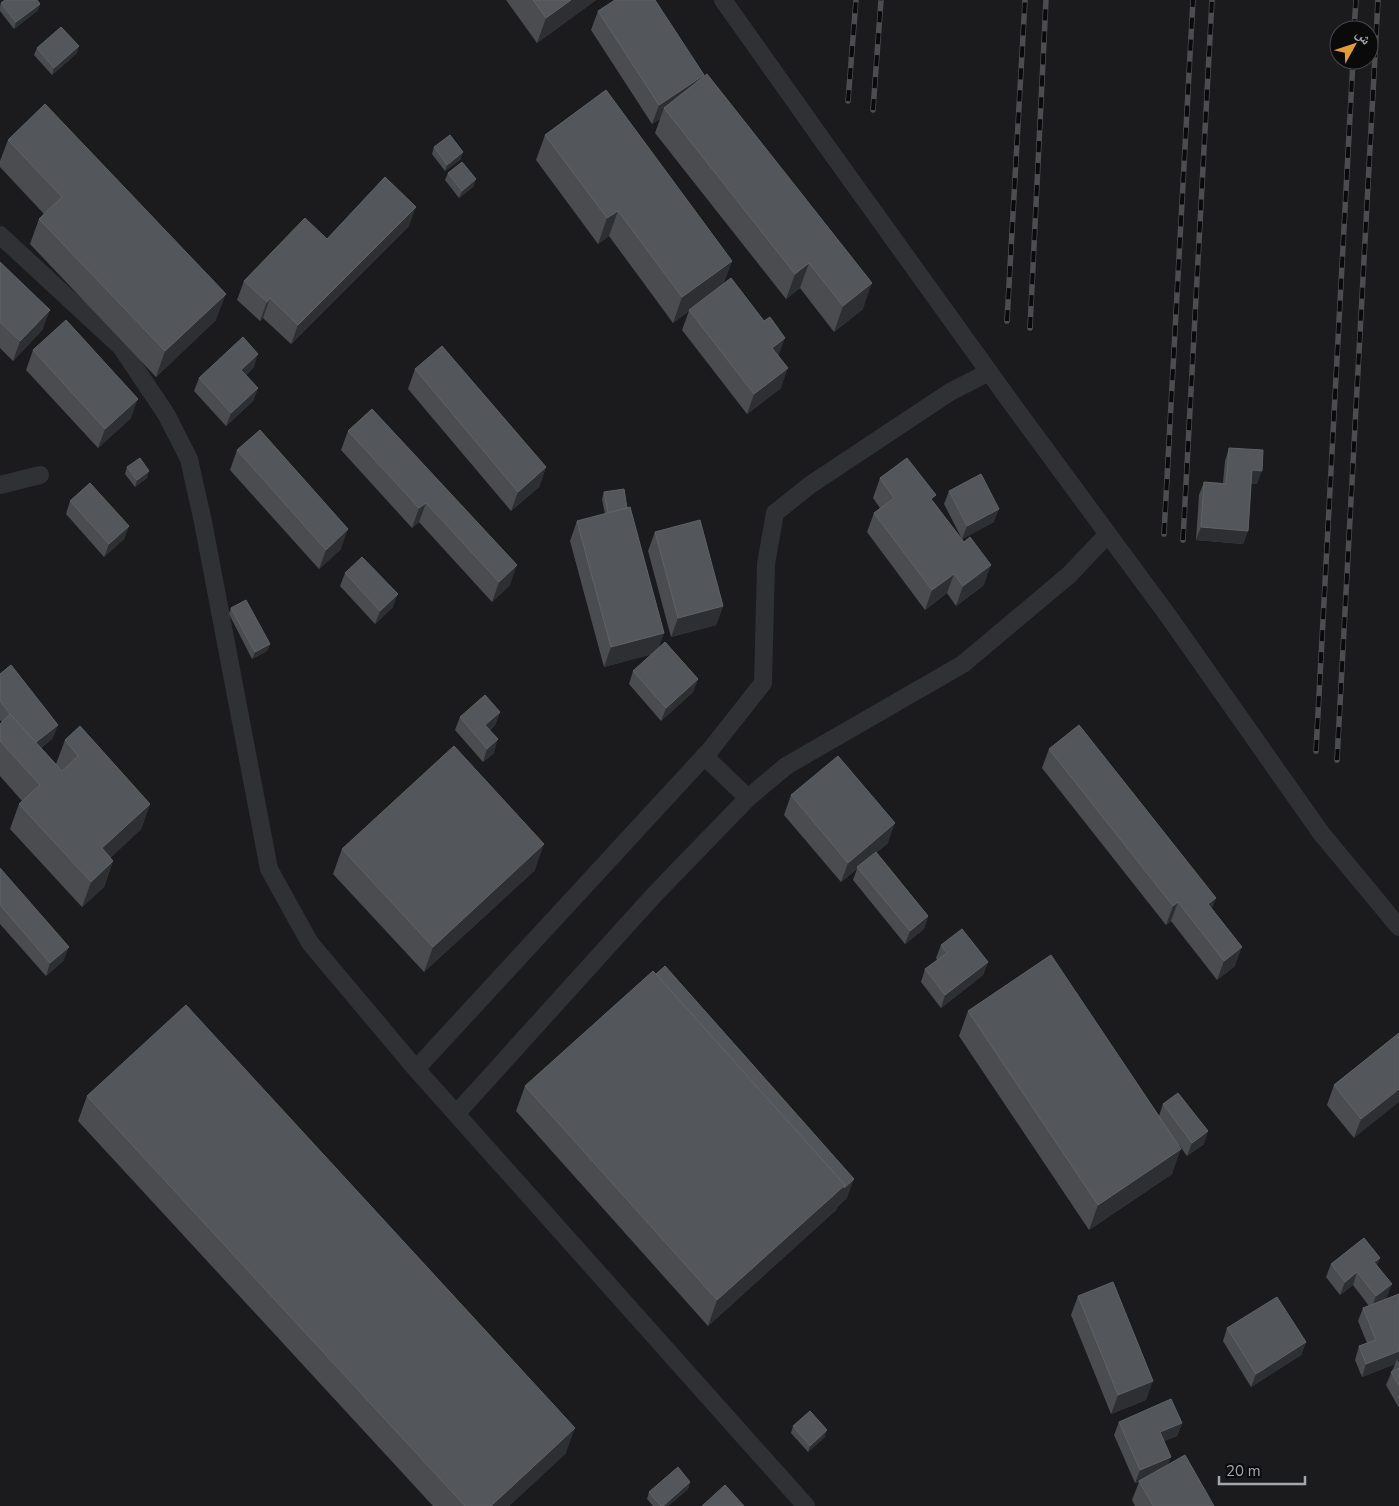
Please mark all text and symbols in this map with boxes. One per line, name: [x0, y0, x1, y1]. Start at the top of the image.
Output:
north arrow: [1329, 20, 1379, 70]
text: ش: [1352, 25, 1376, 49]
scale bar: [1219, 1454, 1305, 1486]
text: 20 m: [1226, 1461, 1261, 1481]

